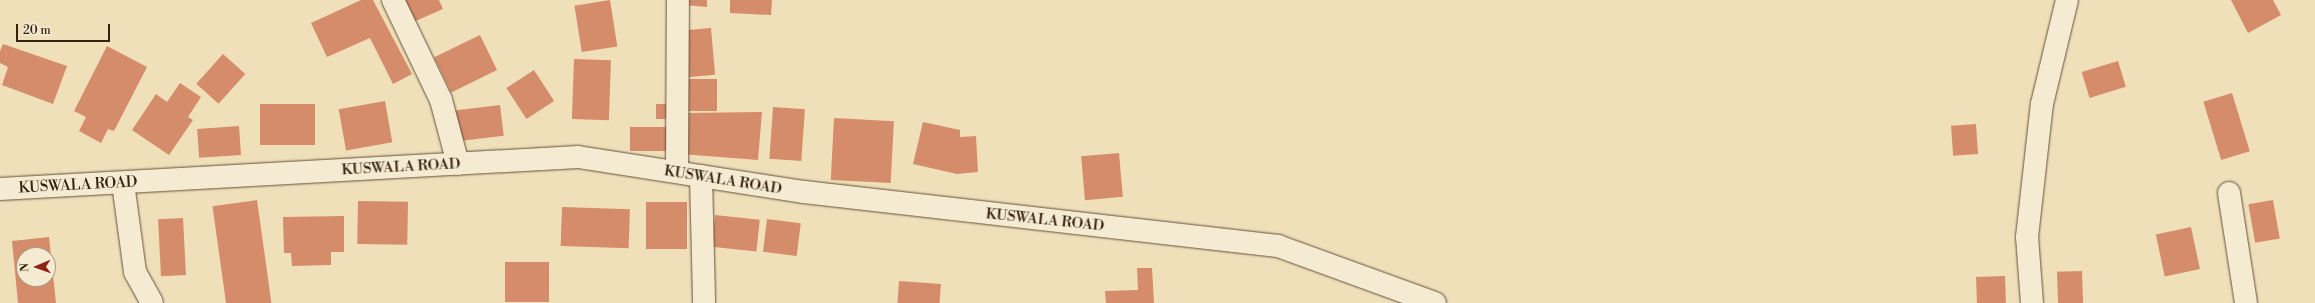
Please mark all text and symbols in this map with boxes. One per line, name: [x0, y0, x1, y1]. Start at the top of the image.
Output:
scale bar: [18, 16, 112, 42]
text: 20 m: [23, 23, 51, 38]
street label: KUSWALA ROAD: [341, 155, 461, 179]
street label: KUSWALA ROAD: [663, 162, 783, 198]
street label: KUSWALA ROAD: [18, 173, 138, 197]
street label: KUSWALA ROAD: [985, 205, 1105, 235]
north arrow: [16, 247, 56, 287]
text: N: [18, 263, 32, 272]

